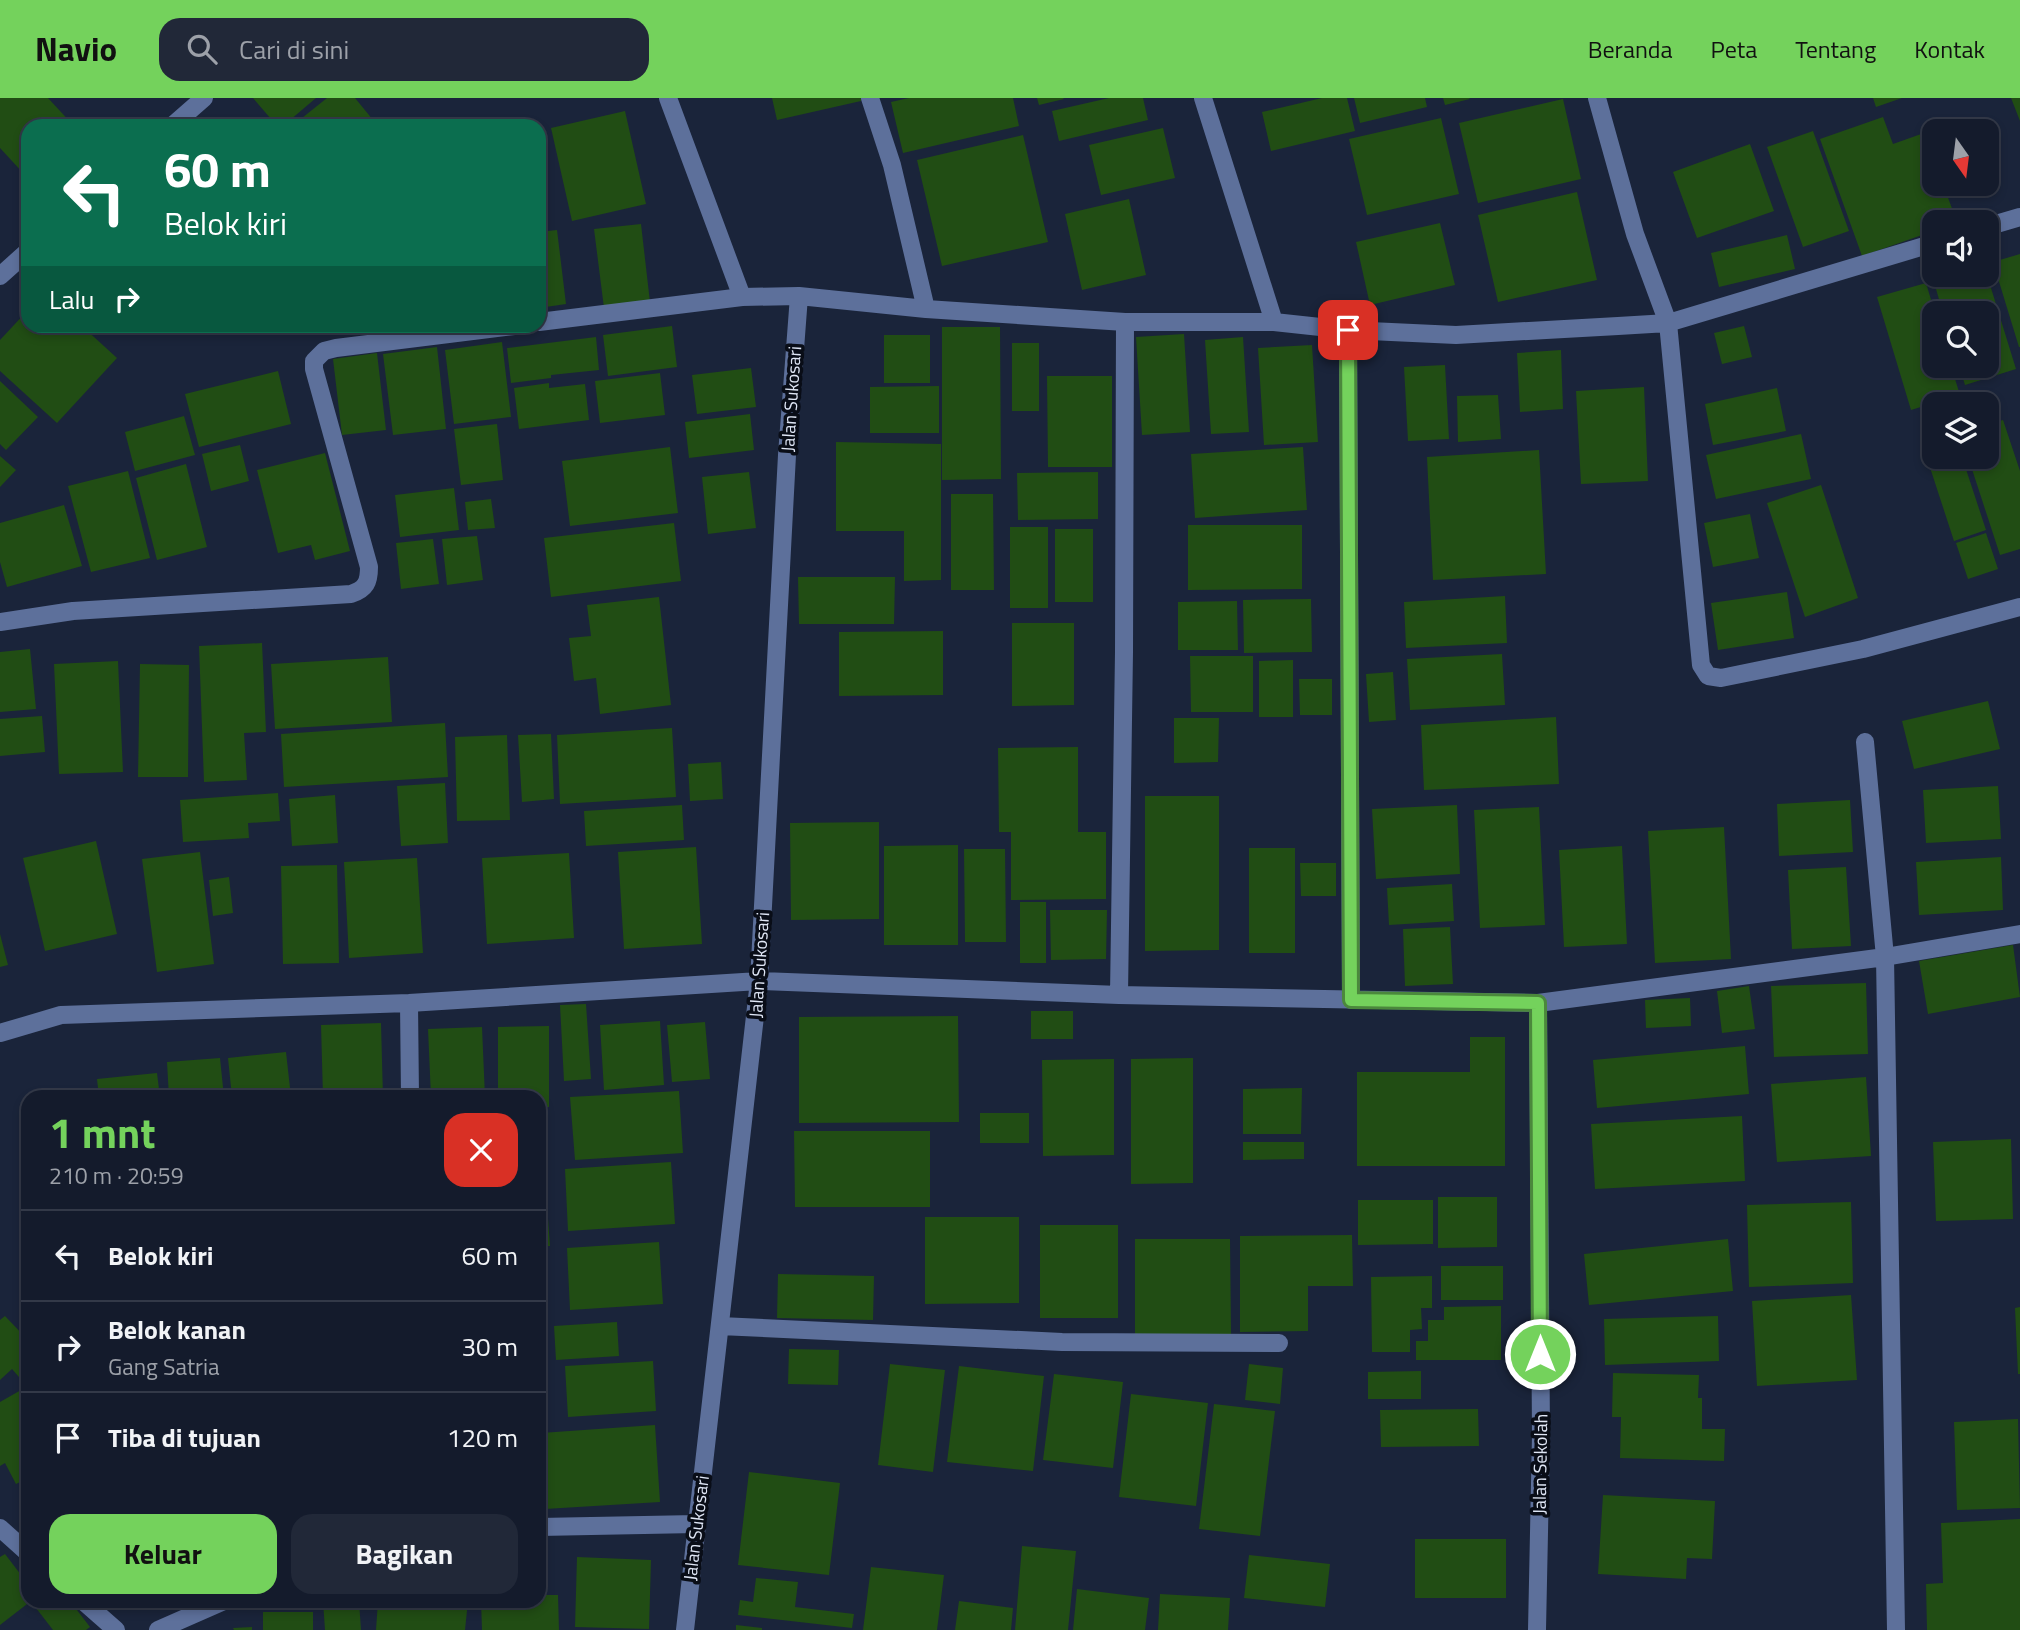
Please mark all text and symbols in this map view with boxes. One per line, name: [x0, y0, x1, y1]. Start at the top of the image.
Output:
search box: [159, 18, 649, 81]
text: Navio: [35, 24, 117, 74]
icon: search: [183, 30, 221, 68]
text: Cari di sini: [239, 30, 349, 69]
text: Beranda: [1588, 31, 1673, 67]
text: Peta: [1711, 31, 1757, 67]
text: Tentang: [1795, 31, 1876, 67]
text: Kontak: [1914, 31, 1985, 67]
north arrow: [1922, 119, 1998, 196]
map controls: [1922, 119, 1999, 469]
text: 60 m: [164, 131, 271, 206]
icon: left: [49, 147, 140, 238]
text: Belok kiri: [164, 199, 287, 247]
button: sound: [1922, 210, 1999, 287]
text: Lalu: [49, 280, 94, 319]
icon: right: [108, 280, 146, 318]
pin: [1318, 300, 1378, 360]
button: search: [1922, 301, 1999, 378]
icon: arrive: [1329, 311, 1367, 349]
street label: Jalan Sukosari: [774, 345, 808, 453]
button: layers: [1922, 392, 1999, 469]
street label: Jalan Sukosari: [742, 911, 776, 1019]
text: 1 mnt: [49, 1100, 156, 1164]
button: close: [444, 1113, 518, 1187]
text: 210 m · 20:59: [49, 1158, 184, 1193]
text: Belok kiri: [108, 1236, 214, 1275]
text: 60 m: [461, 1236, 518, 1275]
icon: left: [49, 1237, 87, 1275]
text: Belok kanan: [108, 1310, 246, 1349]
position arrow: [1503, 1317, 1577, 1391]
text: 30 m: [461, 1327, 518, 1366]
icon: right: [49, 1328, 87, 1366]
text: Gang Satria: [108, 1349, 220, 1384]
street label: Jalan Sekolah: [1526, 1413, 1554, 1515]
text: Tiba di tujuan: [108, 1418, 261, 1457]
text: 120 m: [447, 1418, 518, 1457]
icon: arrive: [49, 1419, 87, 1457]
street label: Jalan Sukosari: [676, 1474, 716, 1582]
button: Keluar: [49, 1514, 277, 1594]
button: Bagikan: [291, 1514, 518, 1594]

